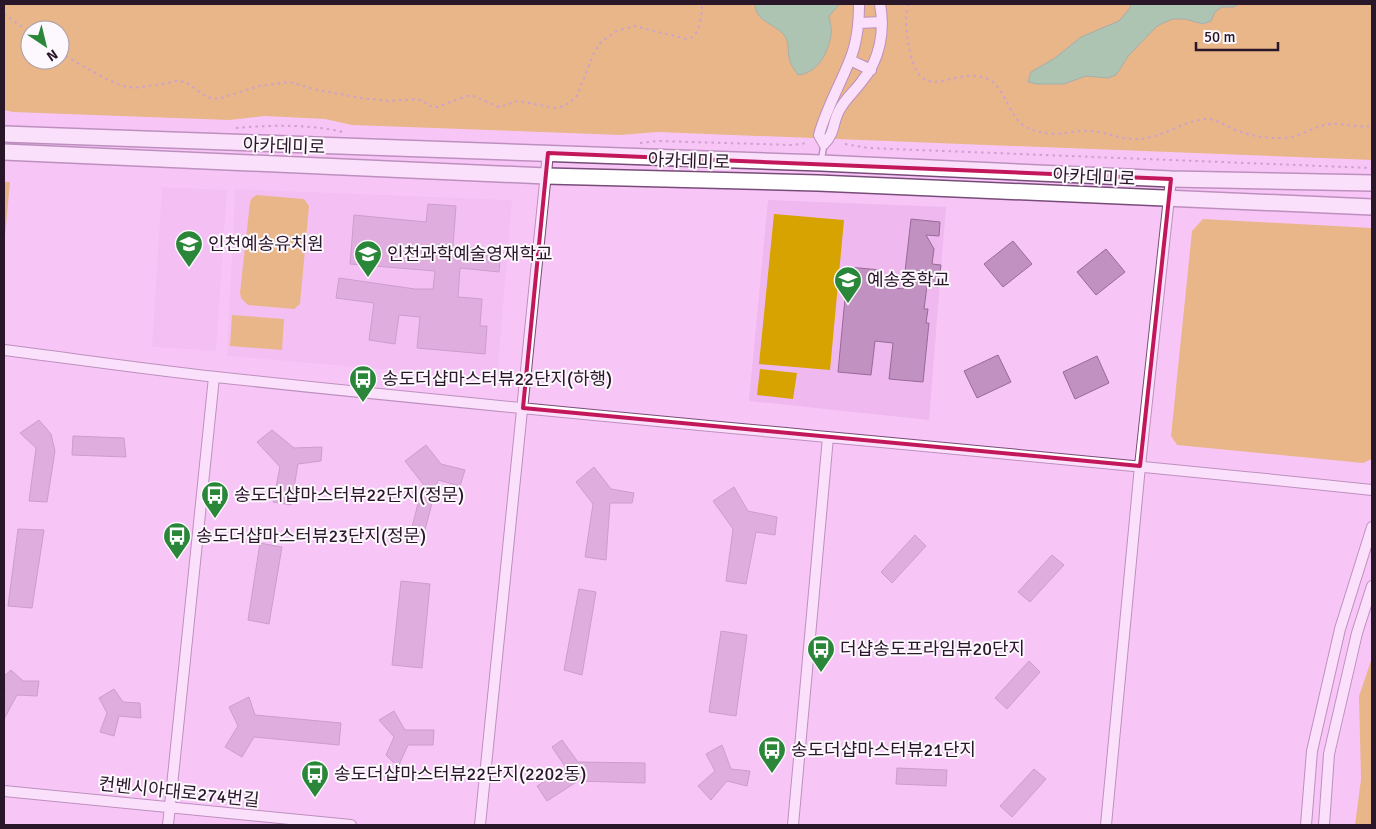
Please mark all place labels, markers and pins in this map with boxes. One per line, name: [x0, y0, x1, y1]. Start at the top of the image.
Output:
school or university icon: 인천예송유치원: [174, 229, 204, 268]
place label: 인천예송유치원: [208, 233, 324, 255]
school or university icon: 인천과학예술영재학교: [353, 239, 383, 278]
place label: 인천과학예술영재학교: [387, 243, 553, 265]
school or university icon: 예송중학교: [833, 265, 863, 304]
place label: 예송중학교: [867, 269, 950, 291]
bus stop icon: 송도더샵마스터뷰22단지(하행): [348, 364, 378, 403]
place label: 송도더샵마스터뷰22단지(하행): [382, 368, 612, 390]
bus stop icon: 송도더샵마스터뷰22단지(정문): [200, 480, 230, 519]
place label: 송도더샵마스터뷰22단지(정문): [234, 484, 464, 506]
bus stop icon: 송도더샵마스터뷰23단지(정문): [162, 521, 192, 560]
place label: 송도더샵마스터뷰23단지(정문): [196, 525, 426, 547]
bus stop icon: 더샵송도프라임뷰20단지: [806, 634, 836, 673]
place label: 더샵송도프라임뷰20단지: [840, 638, 1025, 660]
bus stop icon: 송도더샵마스터뷰21단지: [757, 735, 787, 774]
place label: 송도더샵마스터뷰21단지: [791, 739, 976, 761]
bus stop icon: 송도더샵마스터뷰22단지(2202동): [300, 759, 330, 798]
place label: 송도더샵마스터뷰22단지(2202동): [334, 763, 586, 785]

